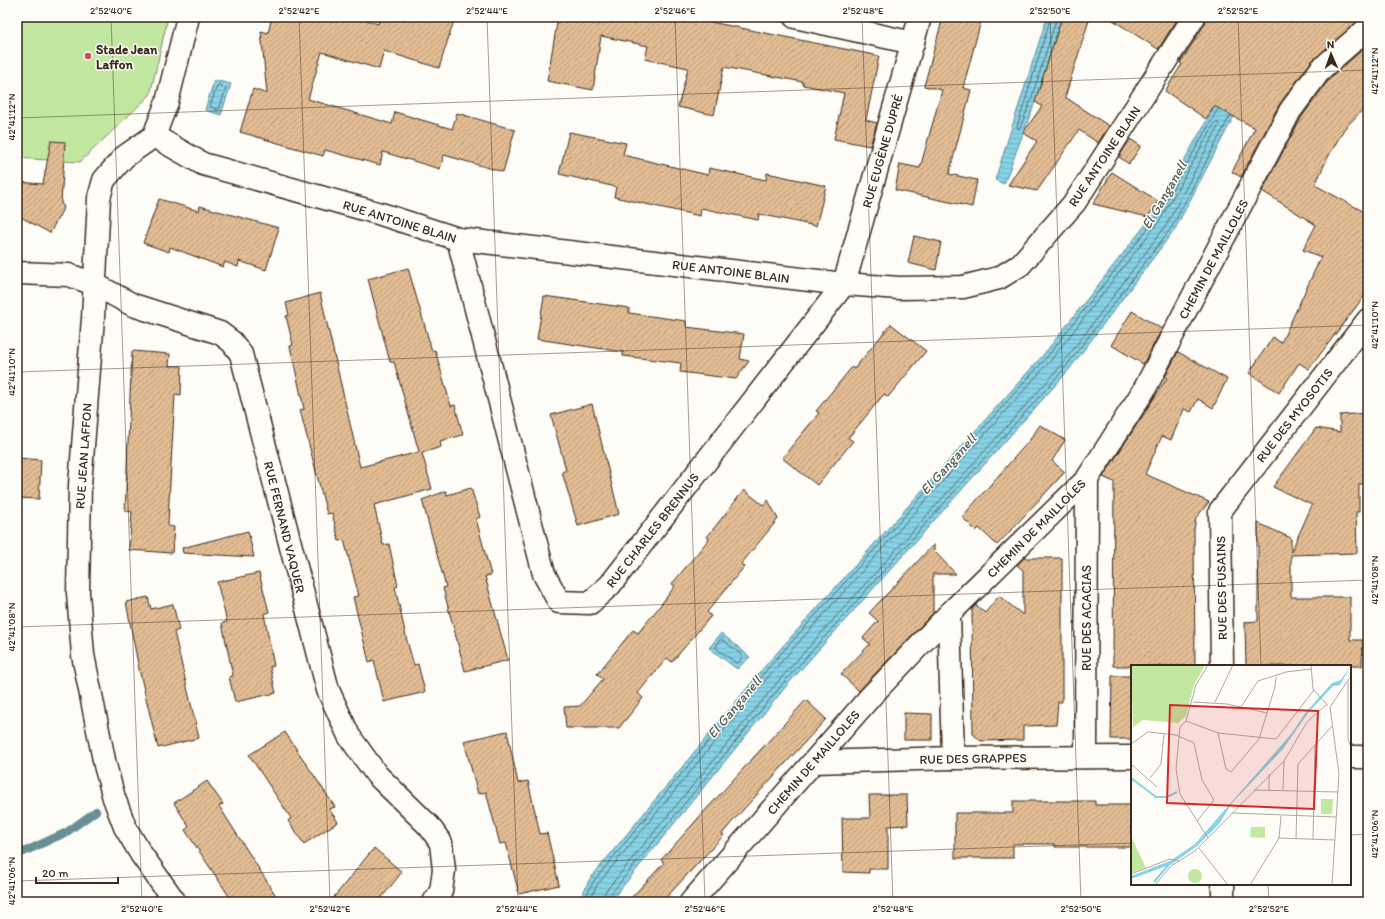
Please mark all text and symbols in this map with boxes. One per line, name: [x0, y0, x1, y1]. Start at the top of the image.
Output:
text: 2°52'40"E: [90, 4, 132, 17]
text: 2°52'42"E: [278, 4, 320, 17]
text: 2°52'44"E: [466, 4, 508, 17]
text: 2°52'46"E: [654, 4, 696, 17]
text: 2°52'48"E: [842, 4, 884, 17]
text: 2°52'50"E: [1029, 4, 1071, 17]
text: 2°52'52"E: [1218, 4, 1259, 17]
north arrow: [1311, 34, 1351, 74]
text: N: [1327, 38, 1335, 51]
place label: Stade Jean Laffon: [96, 42, 158, 72]
text: 42°41'12"N: [1368, 47, 1381, 95]
marker: Stade Jean Laffon: [83, 51, 93, 61]
text: 42°41'12"N: [5, 93, 18, 141]
street label: RUE EUGÈNE DUPRÉ: [859, 93, 906, 210]
street label: RUE ANTOINE BLAIN: [1065, 103, 1144, 209]
water label: El Ganganell: [1138, 157, 1191, 232]
street label: RUE ANTOINE BLAIN: [341, 197, 458, 246]
street label: CHEMIN DE MAILLOLES: [1175, 197, 1251, 322]
street label: RUE ANTOINE BLAIN: [671, 257, 790, 286]
text: 42°41'10"N: [1368, 301, 1381, 349]
text: 42°41'10"N: [5, 348, 18, 396]
street label: RUE DES MYOSOTIS: [1253, 365, 1336, 465]
street label: RUE JEAN LAFFON: [72, 403, 95, 510]
water label: El Ganganell: [917, 430, 981, 498]
street label: RUE FERNAND VAQUER: [261, 460, 308, 595]
street label: RUE CHARLES BRENNUS: [603, 470, 702, 591]
street label: CHEMIN DE MAILLOLES: [984, 476, 1089, 581]
street label: RUE DES FUSAINS: [1213, 536, 1230, 640]
text: 42°41'08"N: [1368, 555, 1381, 604]
street label: RUE DES ACACIAS: [1079, 565, 1094, 671]
text: 42°41'08"N: [5, 602, 18, 651]
inset map: [1131, 665, 1351, 885]
water label: El Ganganell: [703, 672, 766, 742]
street label: CHEMIN DE MAILLOLES: [764, 707, 863, 818]
street label: RUE DES GRAPPES: [919, 750, 1027, 767]
text: 42°41'06"N: [1368, 809, 1381, 858]
text: 42°41'06"N: [5, 856, 18, 905]
scale bar: [36, 859, 118, 885]
text: 20 m: [42, 866, 69, 880]
text: 2°52'40"E: [121, 902, 163, 915]
text: 2°52'42"E: [309, 902, 351, 915]
text: 2°52'44"E: [496, 902, 538, 915]
text: 2°52'46"E: [684, 902, 726, 915]
text: 2°52'48"E: [872, 902, 914, 915]
text: 2°52'50"E: [1060, 902, 1102, 915]
text: 2°52'52"E: [1249, 902, 1290, 915]

